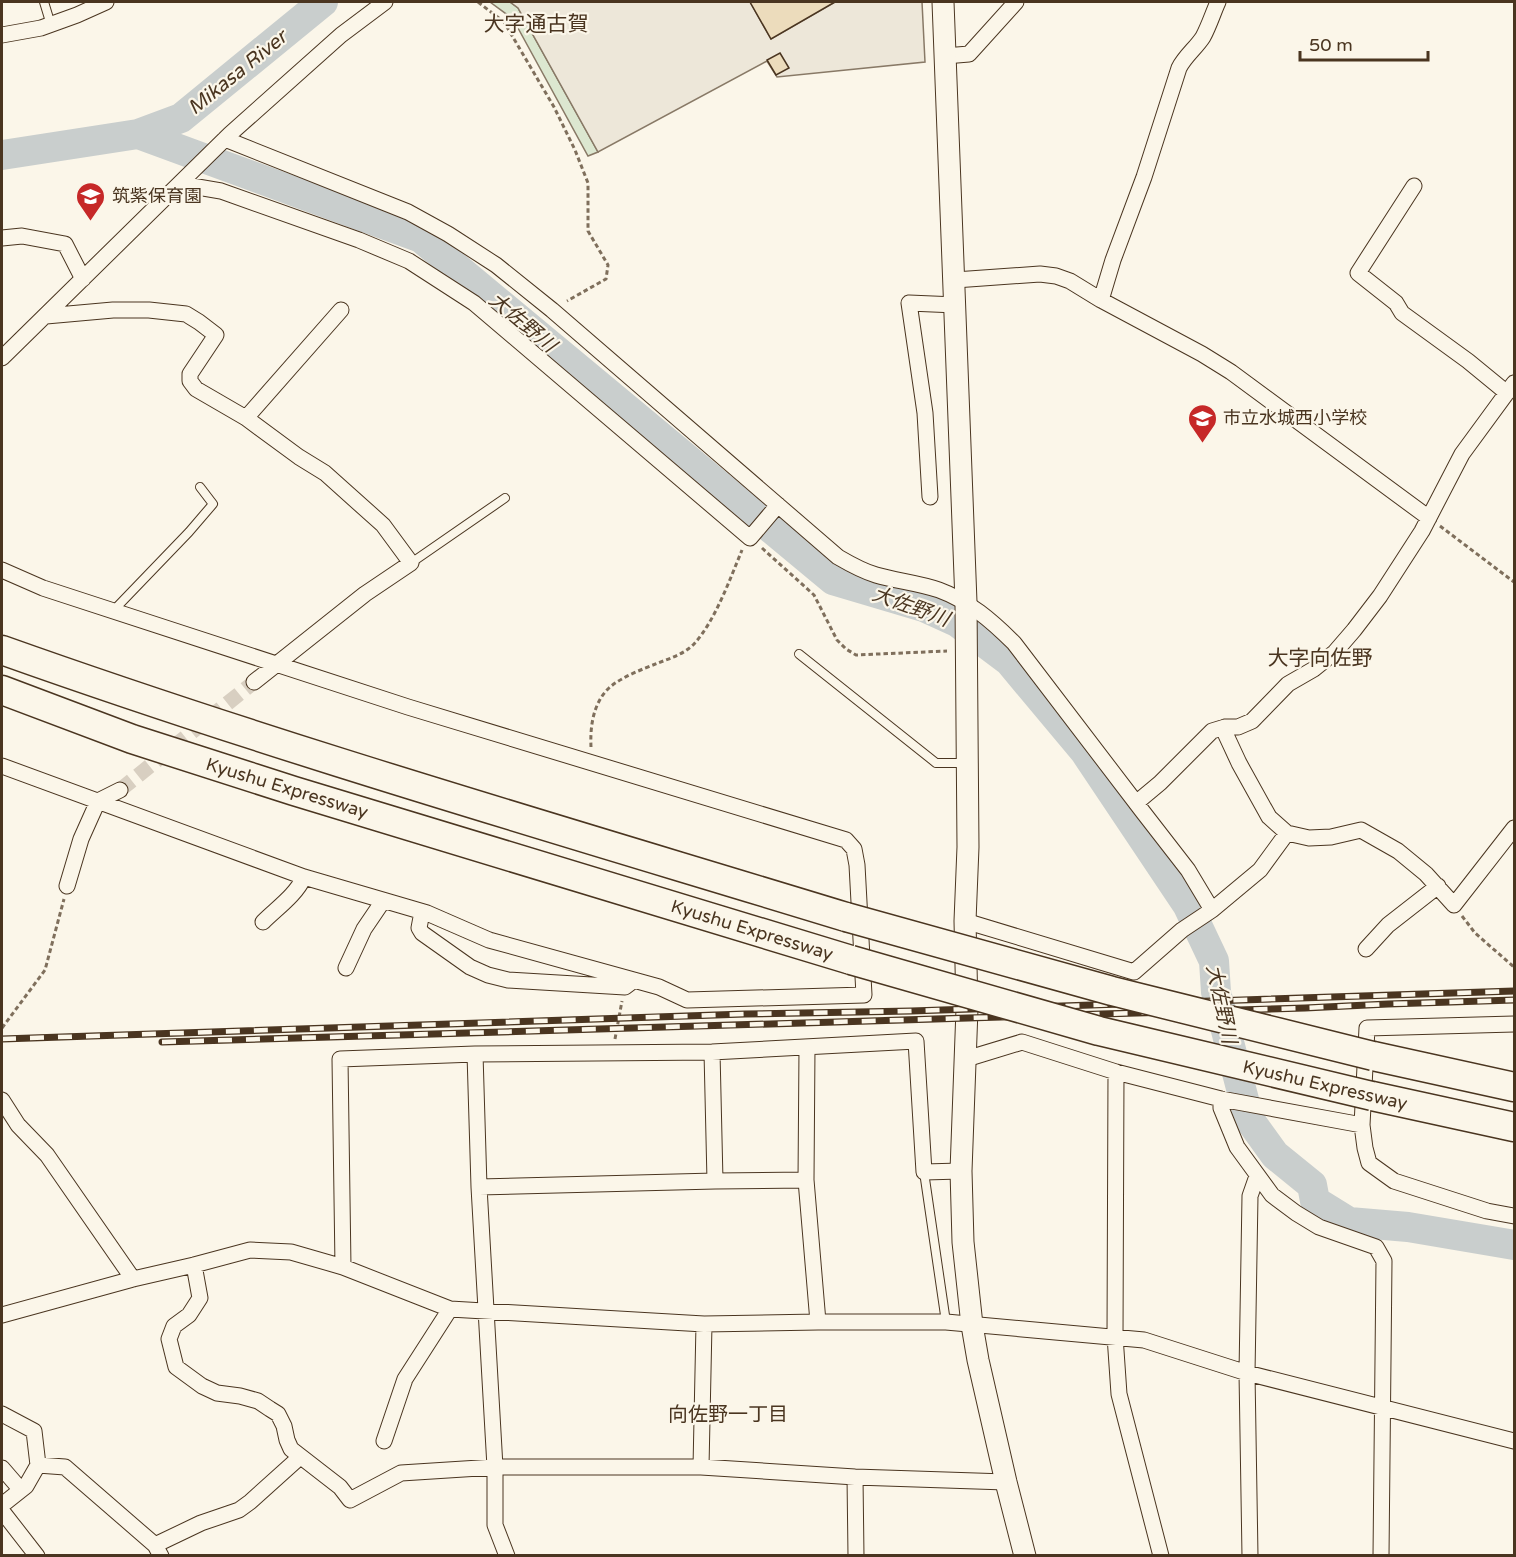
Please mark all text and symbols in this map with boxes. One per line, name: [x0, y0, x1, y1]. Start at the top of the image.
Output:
district label: 大字通古賀: [484, 12, 589, 37]
water label: Mikasa River: [183, 24, 294, 120]
scale bar: [1300, 24, 1428, 62]
text: 50 m: [1309, 34, 1353, 56]
school or university icon: 筑紫保育園: [75, 180, 107, 222]
place label: 筑紫保育園: [112, 185, 202, 207]
water label: 大佐野川: [484, 288, 562, 359]
school or university icon: 市立水城西小学校: [1186, 402, 1218, 444]
place label: 市立水城西小学校: [1223, 407, 1367, 429]
water label: 大佐野川: [869, 582, 954, 633]
district label: 大字向佐野: [1268, 646, 1373, 671]
street label: Kyushu Expressway: [203, 753, 371, 823]
street label: Kyushu Expressway: [668, 895, 836, 965]
water label: 大佐野川: [1201, 963, 1241, 1048]
street label: Kyushu Expressway: [1241, 1055, 1410, 1115]
district label: 向佐野一丁目: [668, 1403, 788, 1427]

